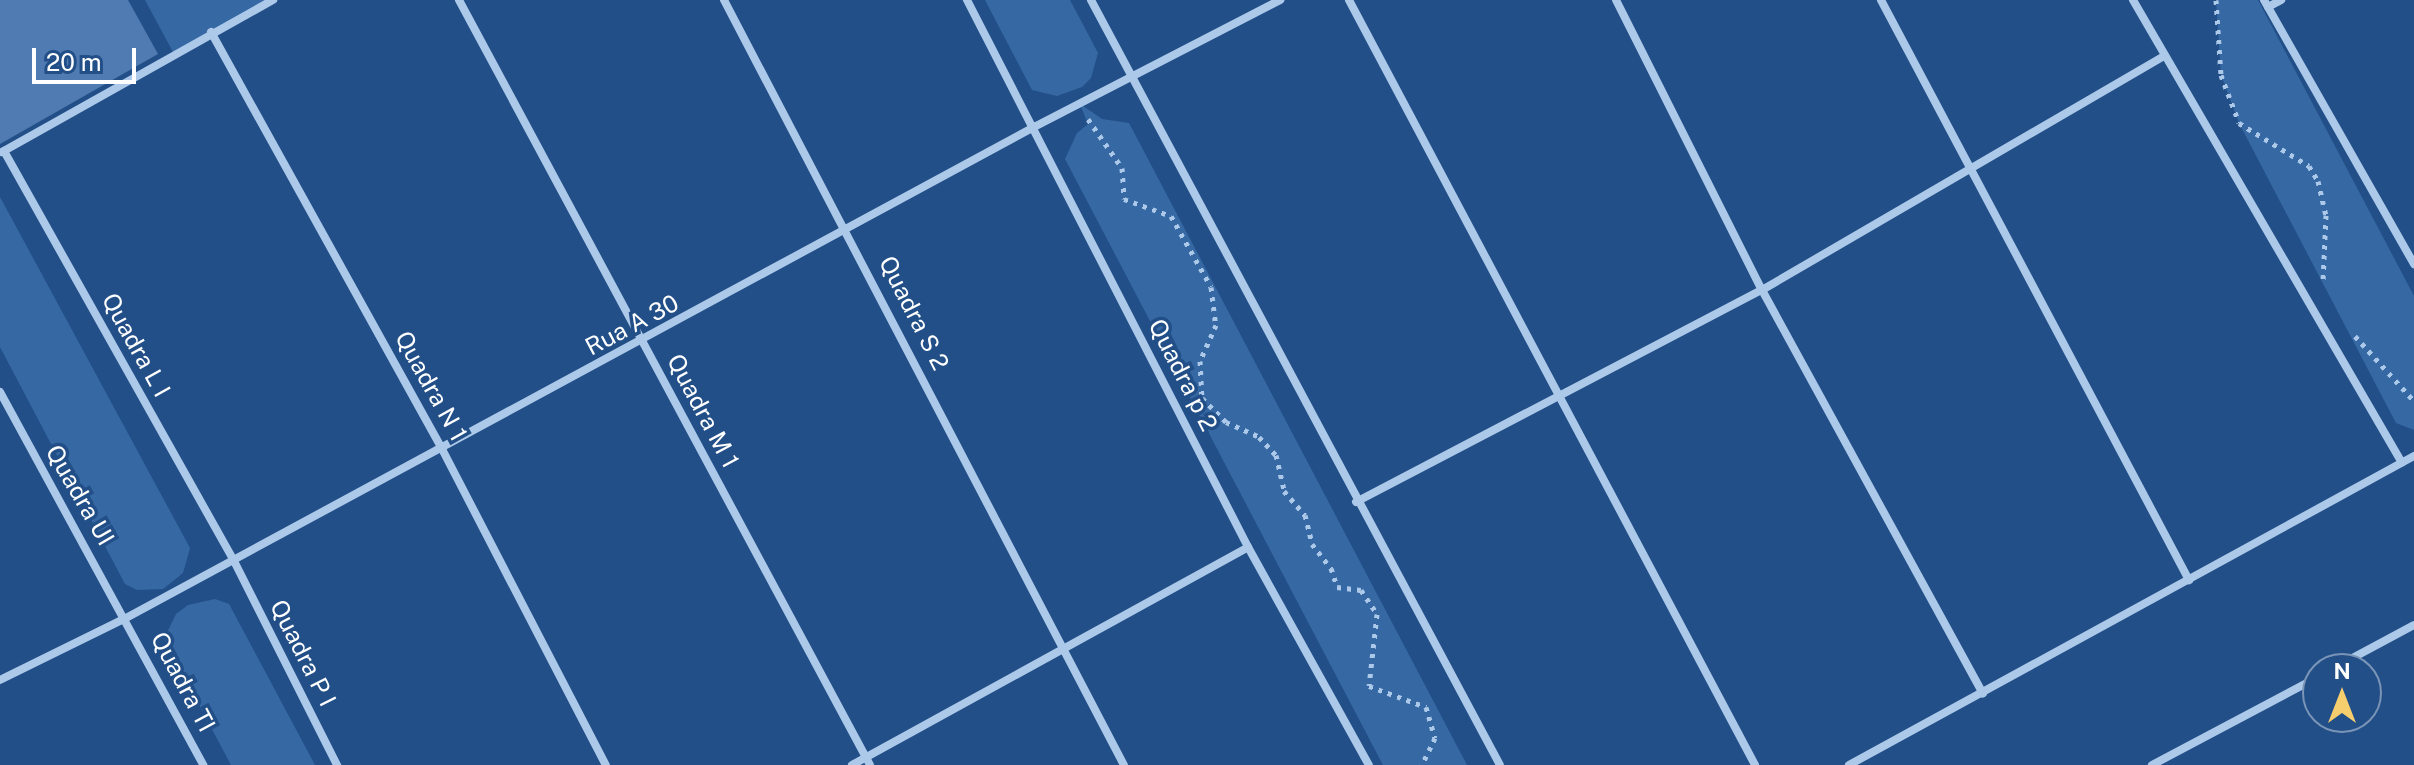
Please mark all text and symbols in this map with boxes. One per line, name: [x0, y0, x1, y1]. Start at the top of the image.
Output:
scale bar: [36, 32, 140, 82]
text: 20 m: [46, 48, 102, 76]
street label: Quadra S 2: [873, 251, 955, 375]
street label: Quadra L I: [96, 288, 176, 402]
street label: Rua A 30: [580, 288, 684, 362]
street label: Quadra p 2: [1142, 314, 1224, 436]
street label: Quadra N 1: [389, 326, 473, 446]
street label: Quadra M 1: [661, 349, 745, 473]
street label: Quadra UI: [40, 440, 120, 550]
street label: Quadra P I: [264, 595, 342, 711]
street label: Quadra TI: [145, 627, 221, 737]
north arrow: [2302, 653, 2382, 733]
text: N: [2333, 658, 2351, 684]

